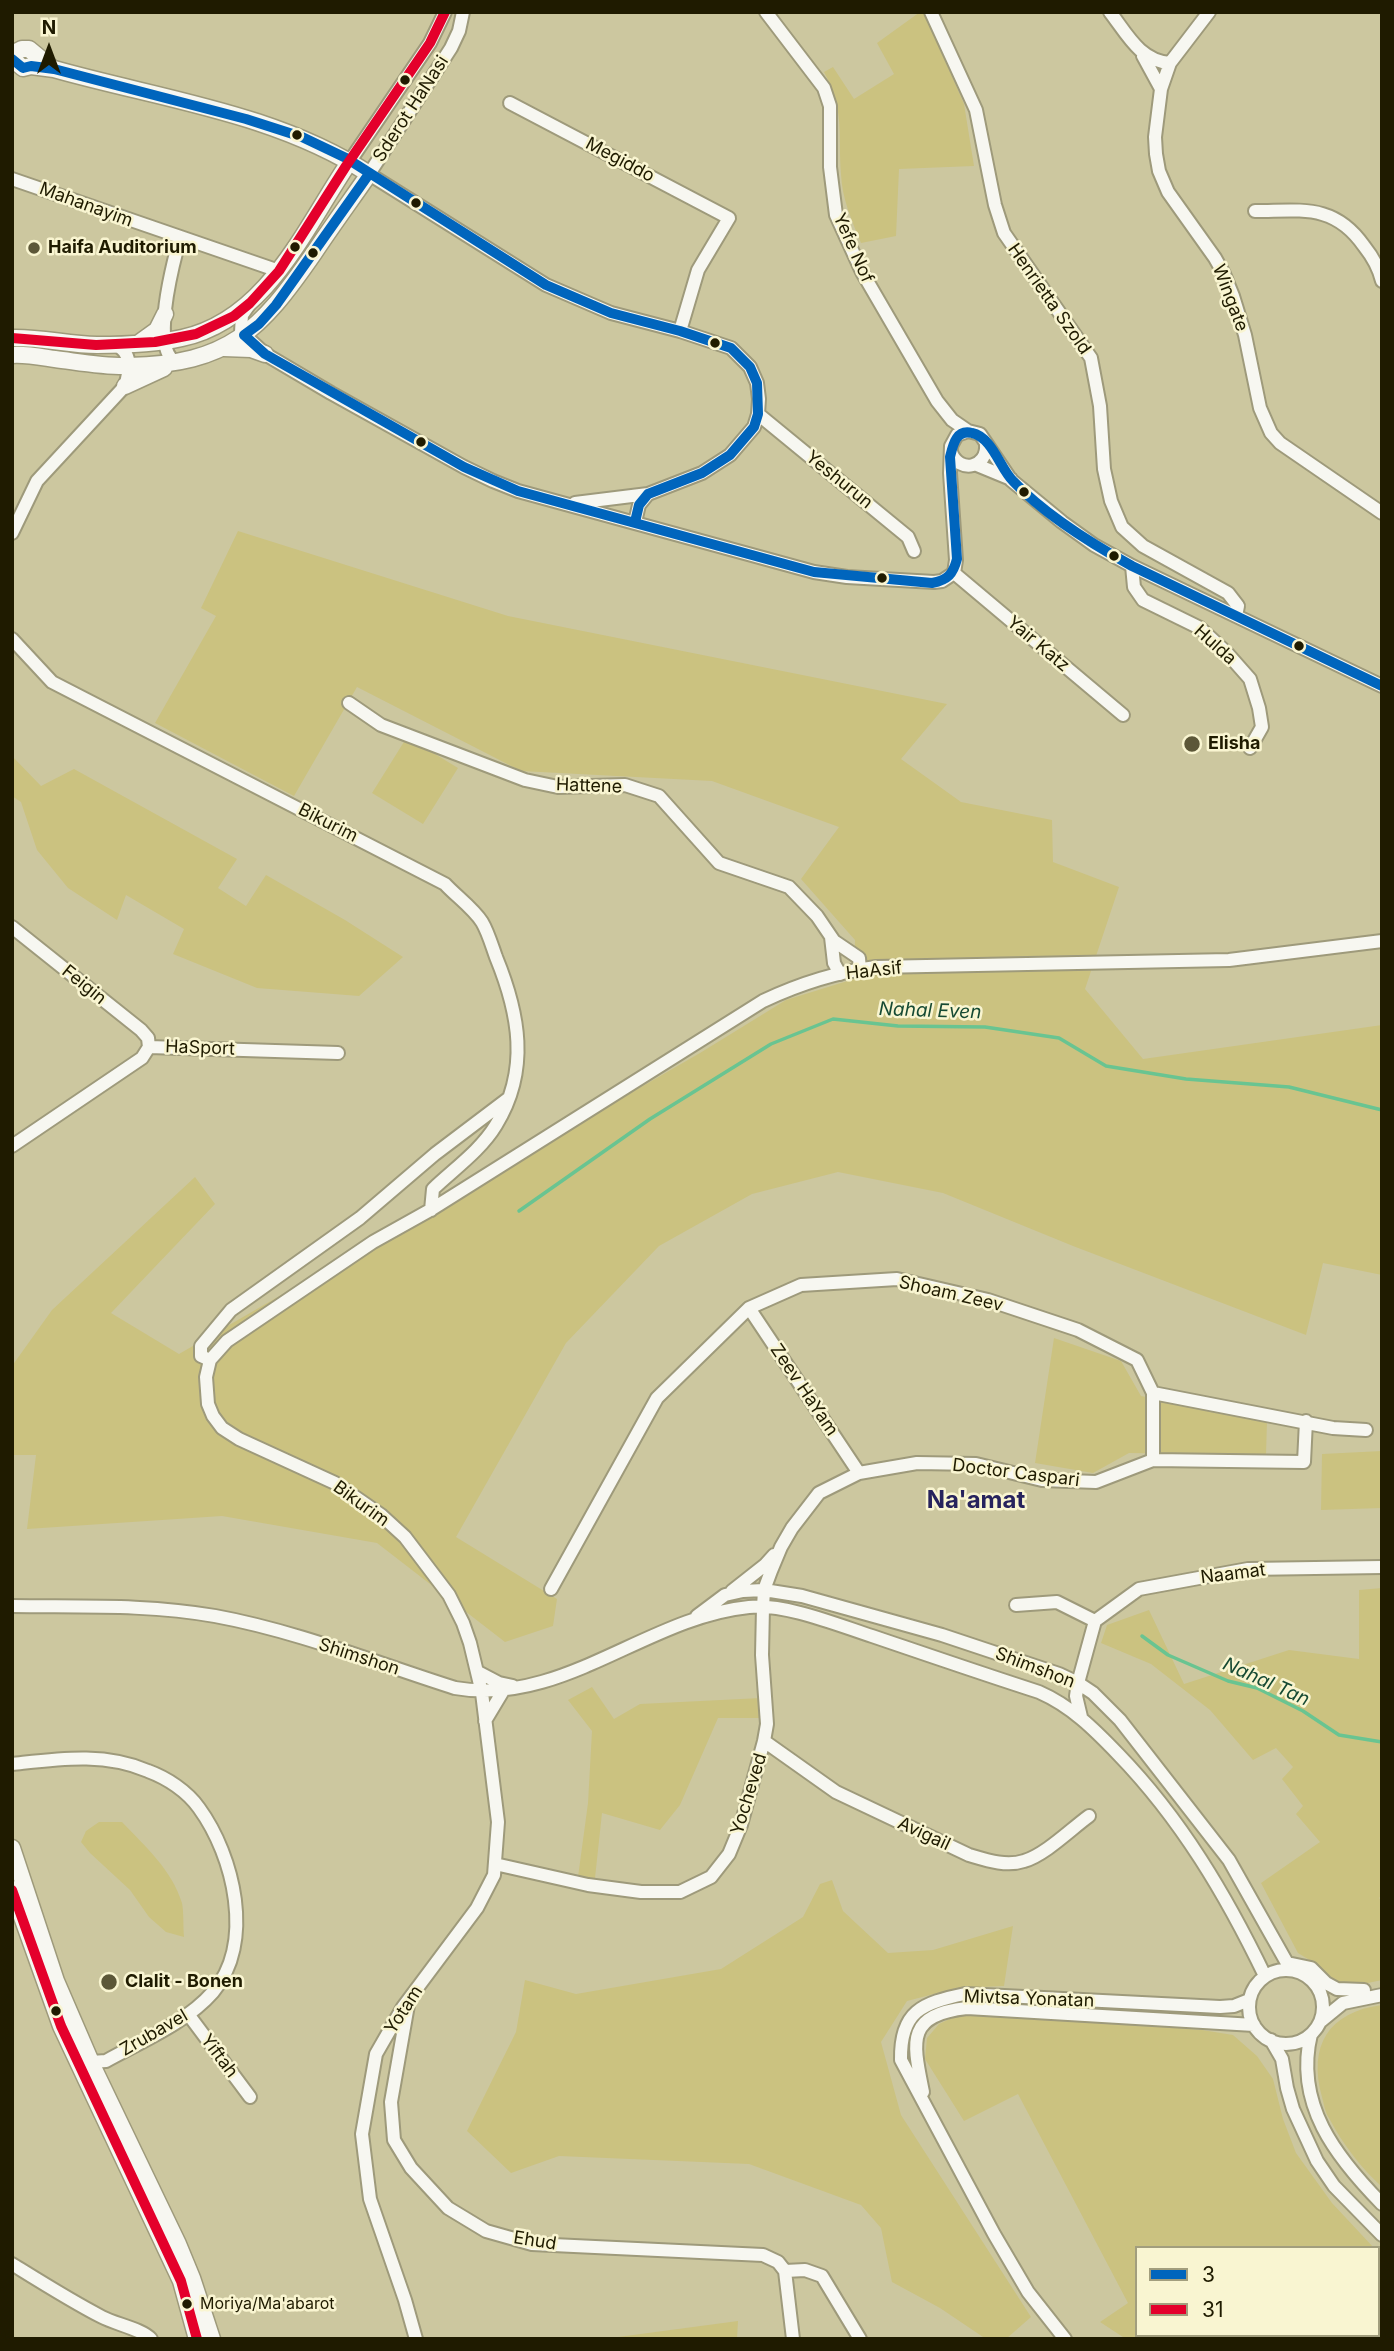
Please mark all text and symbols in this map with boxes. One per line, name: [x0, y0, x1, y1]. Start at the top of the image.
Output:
north arrow: [14, 14, 84, 84]
text: N: [42, 16, 56, 39]
street label: Sderot HaNasi: [369, 52, 453, 166]
unlabelled marker: [398, 73, 412, 87]
unlabelled marker: [290, 128, 304, 142]
street label: Megiddo: [582, 133, 658, 187]
street label: Mahanayim: [36, 178, 136, 232]
unlabelled marker: [409, 196, 423, 210]
street label: Yefe Nof: [828, 210, 878, 286]
place label: Haifa Auditorium: [48, 237, 197, 259]
street label: Henrietta Szold: [1003, 239, 1095, 359]
marker: Haifa Auditorium: [26, 240, 42, 256]
unlabelled marker: [288, 240, 302, 254]
unlabelled marker: [306, 246, 320, 260]
street label: Wingate: [1207, 261, 1253, 335]
unlabelled marker: [708, 336, 722, 350]
unlabelled marker: [414, 435, 428, 449]
street label: Yeshurun: [801, 446, 877, 514]
unlabelled marker: [1017, 485, 1031, 499]
unlabelled marker: [1107, 549, 1121, 563]
unlabelled marker: [875, 571, 889, 585]
street label: Yair Katz: [1002, 612, 1074, 676]
street label: Hulda: [1189, 620, 1241, 670]
unlabelled marker: [1292, 639, 1306, 653]
place label: Elisha: [1208, 733, 1260, 755]
marker: Elisha: [1182, 734, 1202, 754]
street label: Hattene: [556, 774, 622, 798]
street label: Bikurim: [295, 799, 361, 847]
street label: HaAsif: [845, 957, 903, 985]
street label: Feigin: [57, 961, 111, 1009]
water label: Nahal Even: [878, 998, 982, 1024]
street label: HaSport: [165, 1036, 235, 1060]
street label: Shoam Zeev: [897, 1272, 1005, 1316]
street label: Zeev HaYam: [765, 1340, 843, 1440]
street label: Doctor Caspari: [951, 1454, 1081, 1492]
street label: Bikurim: [329, 1476, 393, 1532]
district label: Na'amat: [927, 1487, 1025, 1515]
street label: Naamat: [1199, 1559, 1267, 1589]
street label: Shimshon: [316, 1634, 402, 1680]
street label: Shimshon: [992, 1643, 1078, 1693]
water label: Nahal Tan: [1219, 1653, 1313, 1711]
street label: Yocheved: [726, 1751, 772, 1837]
street label: Avigail: [894, 1812, 954, 1856]
place label: Clalit - Bonen: [125, 1971, 243, 1993]
marker: Clalit - Bonen: [99, 1972, 119, 1992]
street label: Yotam: [380, 1982, 428, 2038]
street label: Mivtsa Yonatan: [963, 1986, 1095, 2012]
unlabelled marker: [49, 2004, 63, 2018]
street label: Zrubavel: [116, 2005, 192, 2061]
street label: Yiftah: [196, 2030, 242, 2082]
street label: Ehud: [512, 2227, 558, 2255]
legend: [1135, 2246, 1380, 2337]
text: 3: [1202, 2262, 1215, 2287]
place label: Moriya/Ma'abarot: [200, 2294, 335, 2314]
marker: Moriya/Ma'abarot: [180, 2297, 194, 2311]
text: 31: [1202, 2297, 1224, 2322]

